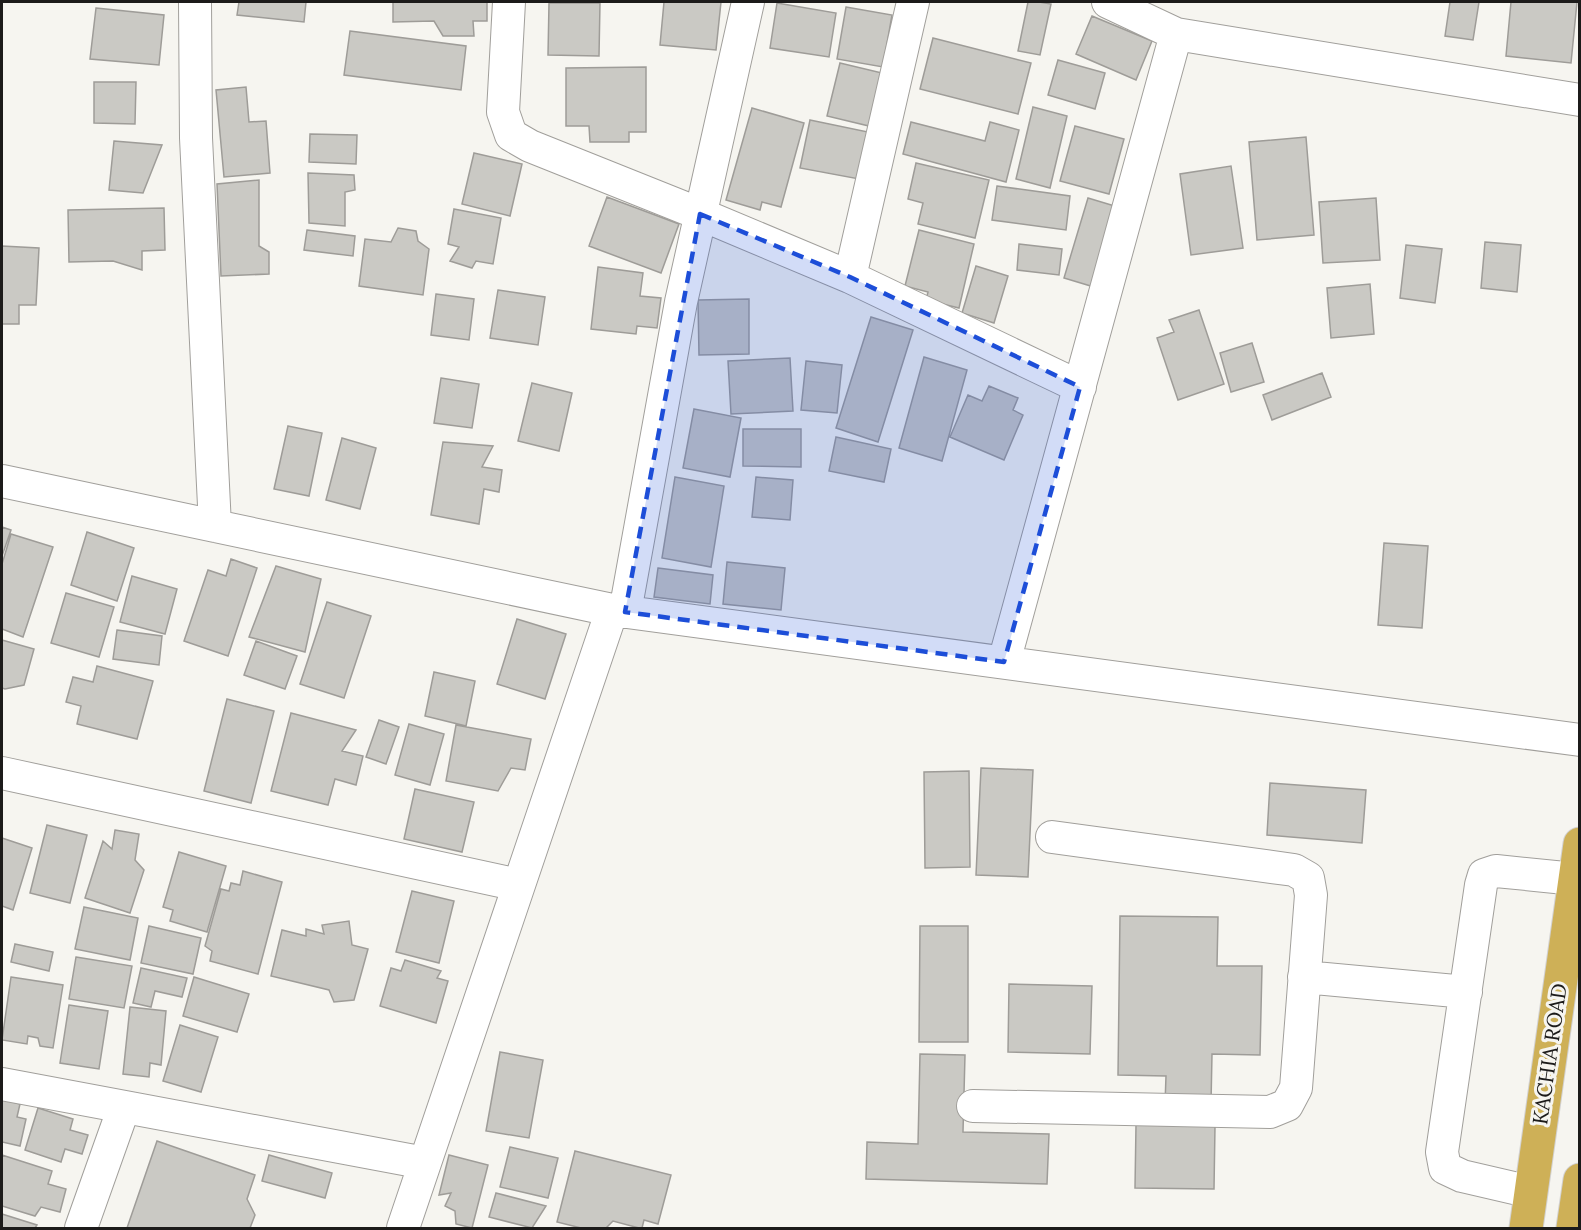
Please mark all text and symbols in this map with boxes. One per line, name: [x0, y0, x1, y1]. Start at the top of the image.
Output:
street label: KACHIA ROAD: [1526, 981, 1573, 1126]

